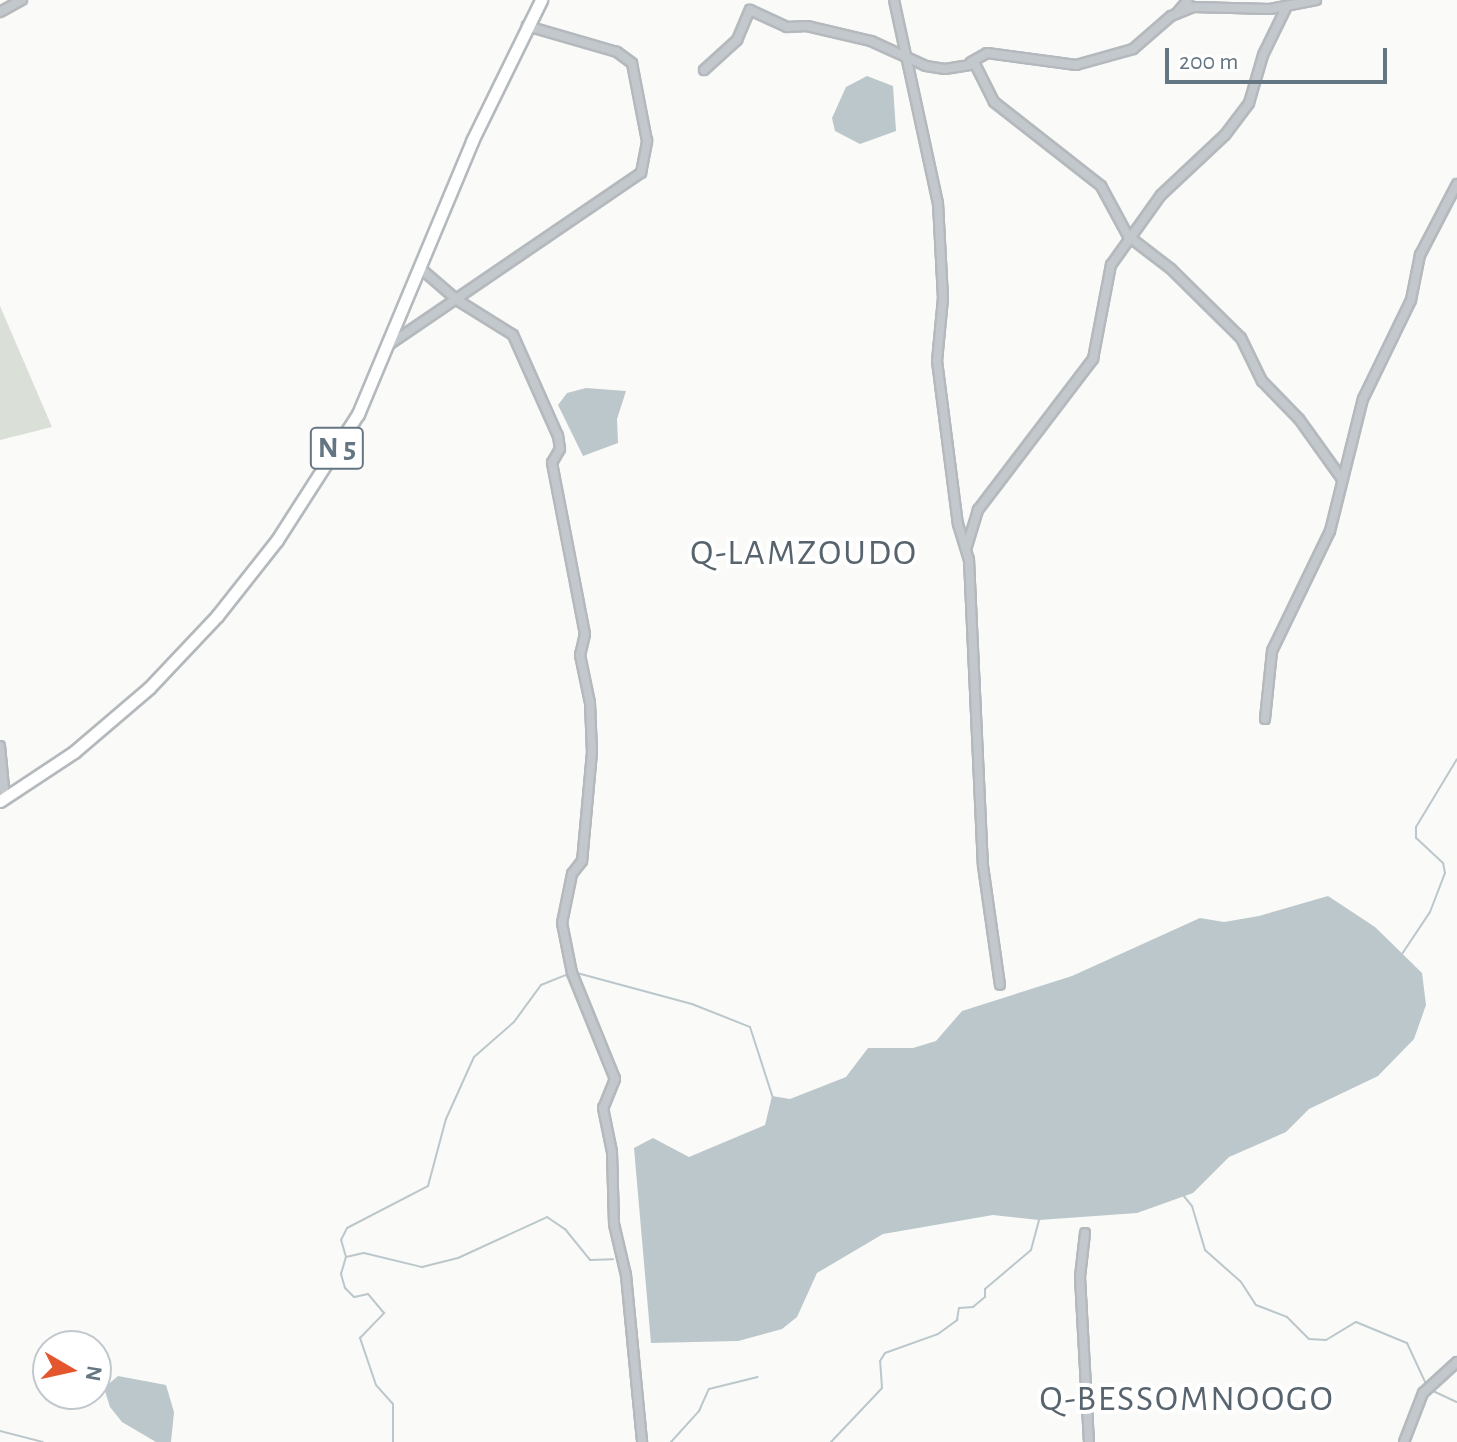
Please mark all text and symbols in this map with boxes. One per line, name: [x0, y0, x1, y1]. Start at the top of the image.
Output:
scale bar: [1169, 32, 1391, 82]
text: 200 m: [1179, 50, 1238, 74]
road number: N 5: [309, 422, 365, 474]
district label: Q-LAMZOUDO: [690, 532, 918, 576]
north arrow: [32, 1330, 112, 1410]
text: N: [82, 1364, 106, 1383]
district label: Q-BESSOMNOOGO: [1039, 1378, 1335, 1422]

